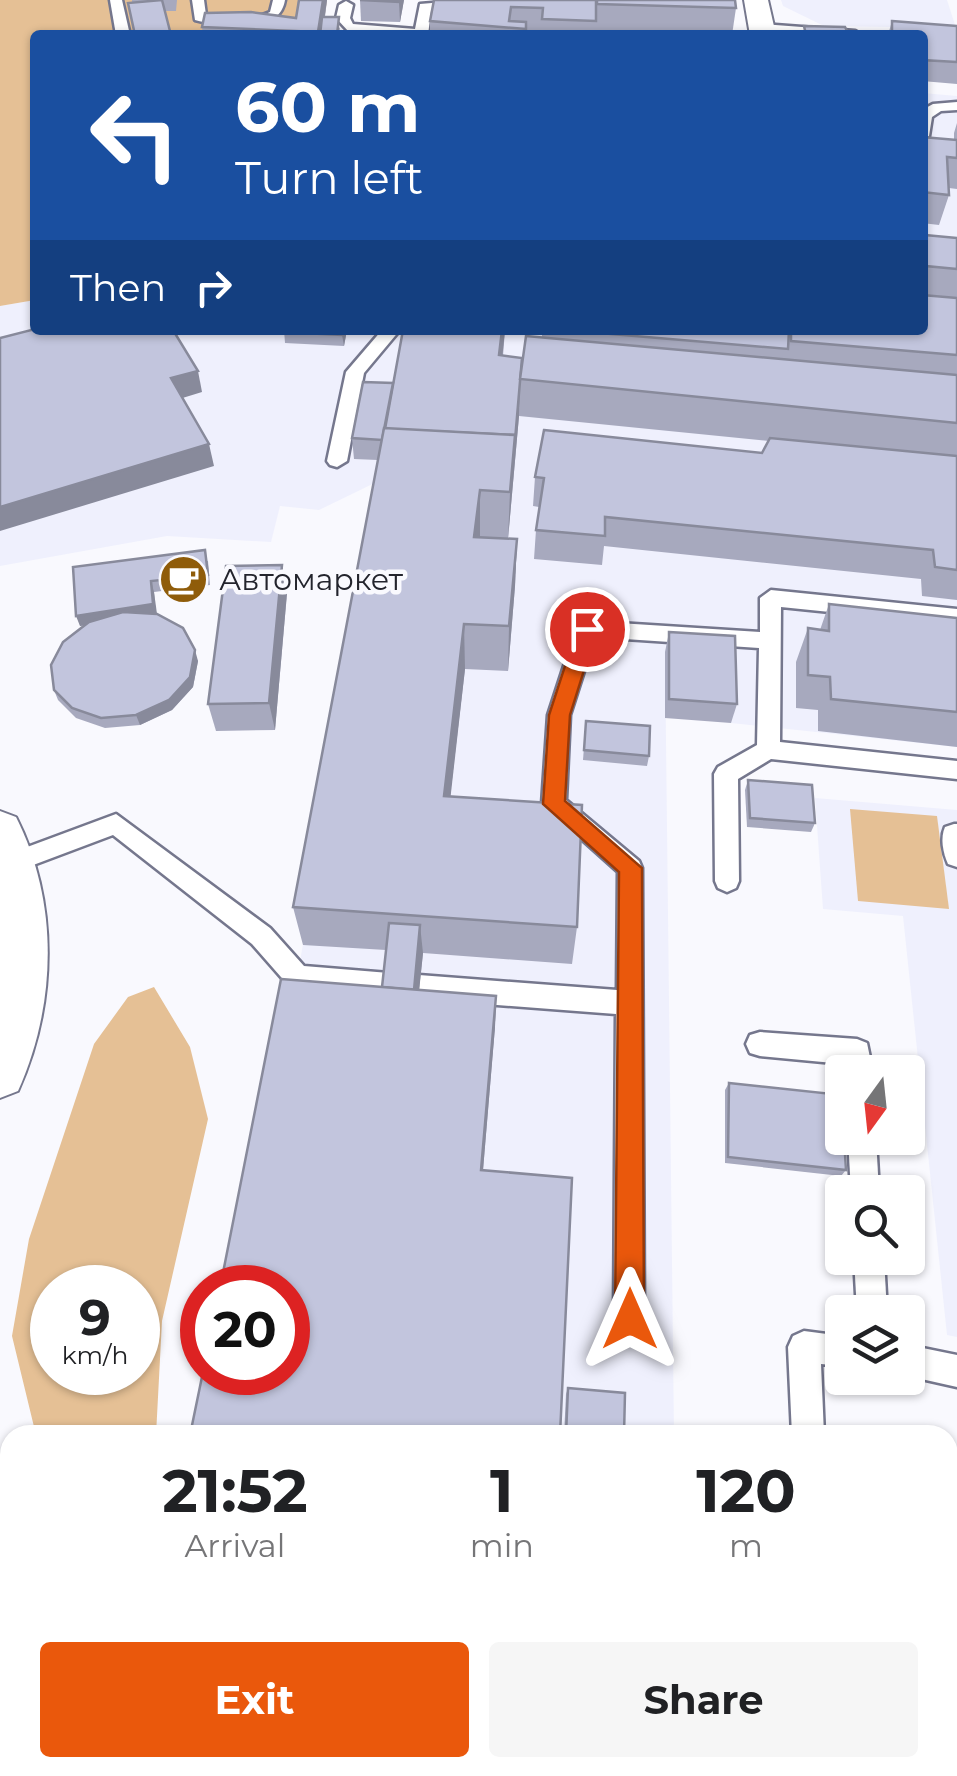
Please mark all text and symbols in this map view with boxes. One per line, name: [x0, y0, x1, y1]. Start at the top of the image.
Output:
text: 60 m: [235, 64, 420, 150]
icon: left: [70, 70, 200, 200]
text: Turn left: [235, 150, 423, 205]
icon: right: [186, 260, 241, 315]
text: Then: [70, 264, 166, 311]
cafe icon: Автомаркет: [158, 553, 210, 605]
place label: Автомаркет: [219, 561, 404, 598]
pin: [545, 587, 630, 672]
icon: arrive: [560, 602, 615, 657]
north arrow: [825, 1055, 925, 1155]
map controls: [825, 1055, 925, 1395]
button: search: [825, 1175, 925, 1275]
speed limit sign: 20: [180, 1265, 310, 1395]
position arrow: [578, 1267, 682, 1371]
text: 9: [79, 1287, 111, 1348]
button: layers: [825, 1295, 925, 1395]
text: km/h: [62, 1340, 128, 1370]
text: 21:52: [162, 1454, 308, 1527]
text: 1: [490, 1454, 514, 1527]
text: 120: [696, 1454, 796, 1527]
text: Arrival: [184, 1526, 285, 1565]
text: min: [470, 1526, 534, 1565]
text: m: [729, 1526, 763, 1565]
button: Exit: [40, 1642, 469, 1757]
button: Share: [489, 1642, 918, 1757]

